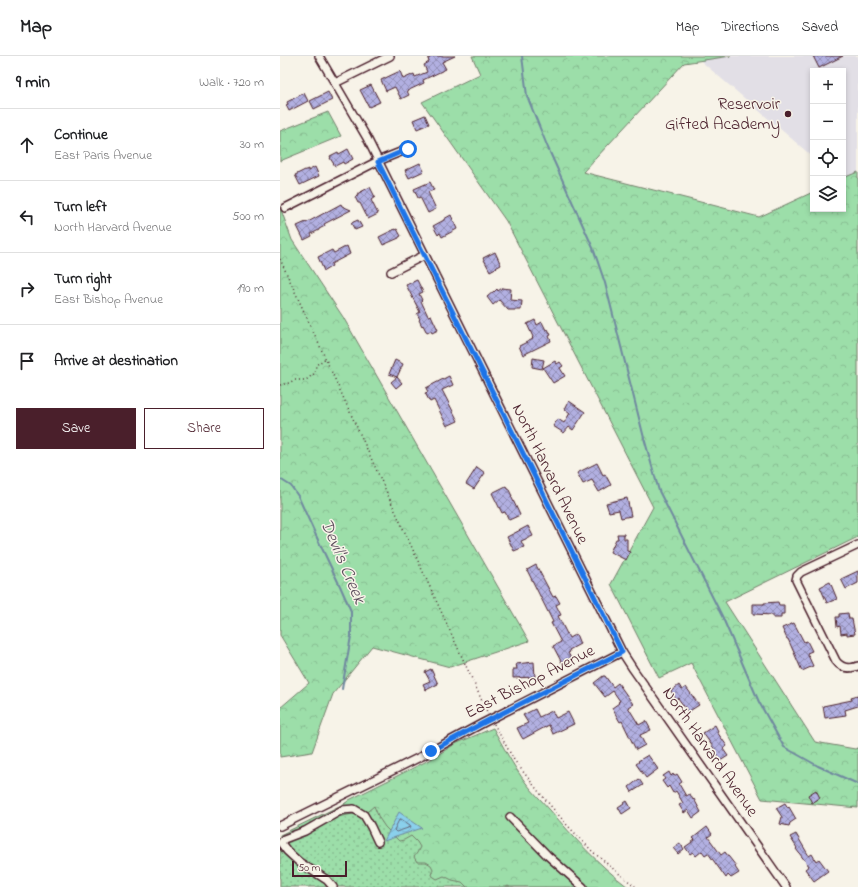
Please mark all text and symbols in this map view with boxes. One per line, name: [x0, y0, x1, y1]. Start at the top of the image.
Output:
text: Map: [20, 14, 52, 41]
text: Map: [676, 17, 699, 38]
text: Directions: [721, 17, 779, 38]
text: Saved: [801, 17, 838, 38]
map controls: [810, 68, 846, 212]
button: +: [810, 68, 846, 104]
text: 9 min: [16, 70, 50, 95]
text: Walk · 720 m: [199, 73, 264, 92]
place label: Reservoir Gifted Academy: [665, 92, 781, 138]
button: −: [810, 104, 846, 140]
marker: Reservoir Gifted Academy: [783, 109, 793, 119]
text: Continue: [54, 124, 108, 146]
icon: ahead: [16, 134, 38, 156]
text: 30 m: [240, 135, 264, 154]
route start: [399, 140, 417, 158]
button: locate: [810, 140, 846, 176]
text: East Paris Avenue: [54, 146, 152, 165]
button: layers: [810, 176, 846, 212]
text: Turn left: [54, 196, 107, 218]
icon: left: [16, 206, 38, 228]
text: 500 m: [232, 207, 264, 226]
text: North Harvard Avenue: [54, 218, 171, 237]
text: Turn right: [54, 268, 112, 290]
icon: right: [16, 278, 38, 300]
text: 190 m: [237, 279, 264, 298]
text: East Bishop Avenue: [54, 290, 163, 309]
icon: arrive: [16, 350, 38, 372]
text: Arrive at destination: [54, 350, 178, 372]
street label: North Harvard Avenue: [505, 399, 595, 549]
button: Save: [16, 408, 136, 449]
button: Share: [144, 408, 264, 449]
water label: Devil's Creek: [313, 516, 372, 609]
street label: East Bishop Avenue: [461, 638, 599, 725]
street label: North Harvard Avenue: [656, 682, 765, 822]
route end: [422, 742, 440, 760]
scale bar: [292, 859, 347, 878]
text: 50 m: [298, 860, 320, 876]

